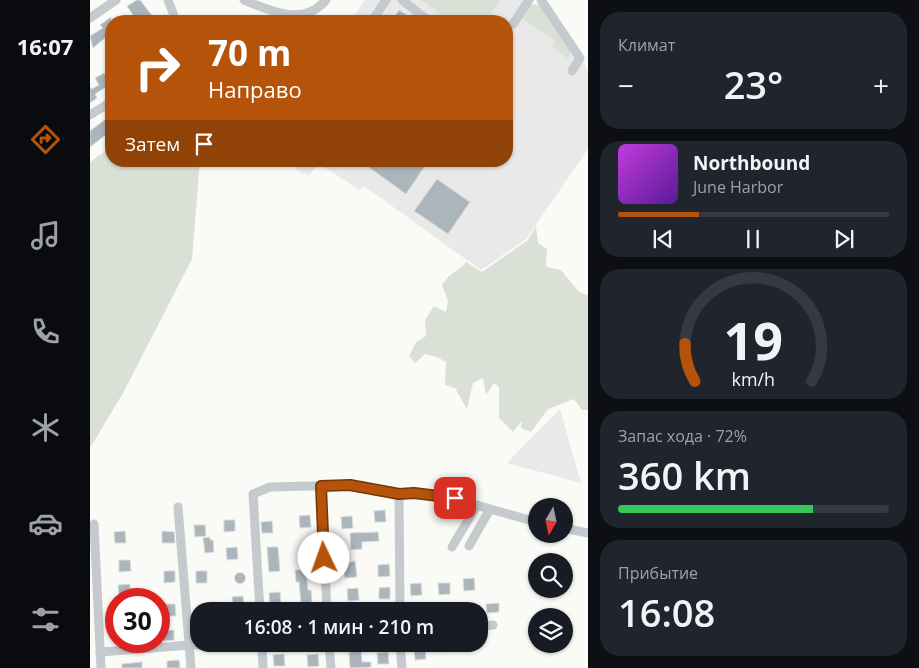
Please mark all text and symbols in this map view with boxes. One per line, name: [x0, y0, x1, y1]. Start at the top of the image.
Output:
text: 70 m: [208, 29, 291, 76]
text: 16:07: [17, 31, 73, 61]
text: Климат: [618, 34, 675, 56]
icon: right: [125, 35, 190, 100]
text: 23°: [724, 58, 783, 110]
text: −: [618, 66, 634, 104]
text: +: [873, 66, 889, 104]
text: Направо: [208, 74, 302, 104]
icon: directions: [28, 122, 63, 157]
icon: arrive: [190, 130, 218, 158]
text: Затем: [125, 131, 180, 157]
text: Northbound: [693, 150, 810, 176]
text: June Harbor: [693, 176, 783, 198]
icon: music: [28, 218, 63, 253]
icon: previous: [649, 225, 677, 253]
icon: pause: [739, 225, 767, 253]
icon: next: [830, 225, 858, 253]
text: 19: [724, 304, 783, 375]
icon: phone: [28, 314, 63, 349]
text: km/h: [732, 367, 775, 391]
icon: climate: [28, 410, 63, 445]
text: Запас хода · 72%: [618, 425, 747, 447]
text: 360 km: [618, 449, 751, 501]
pin: [434, 477, 476, 519]
icon: arrive: [441, 484, 469, 512]
north arrow: [528, 498, 572, 542]
map controls: [528, 498, 573, 653]
icon: car: [28, 506, 63, 541]
position arrow: [297, 531, 349, 583]
button: search: [528, 553, 573, 598]
text: Прибытие: [618, 562, 698, 584]
text: 16:08: [618, 586, 715, 638]
speed limit sign: 30: [105, 588, 170, 653]
icon: filters: [28, 602, 63, 637]
button: layers: [528, 608, 573, 653]
text: 16:08 · 1 мин · 210 m: [244, 614, 434, 640]

